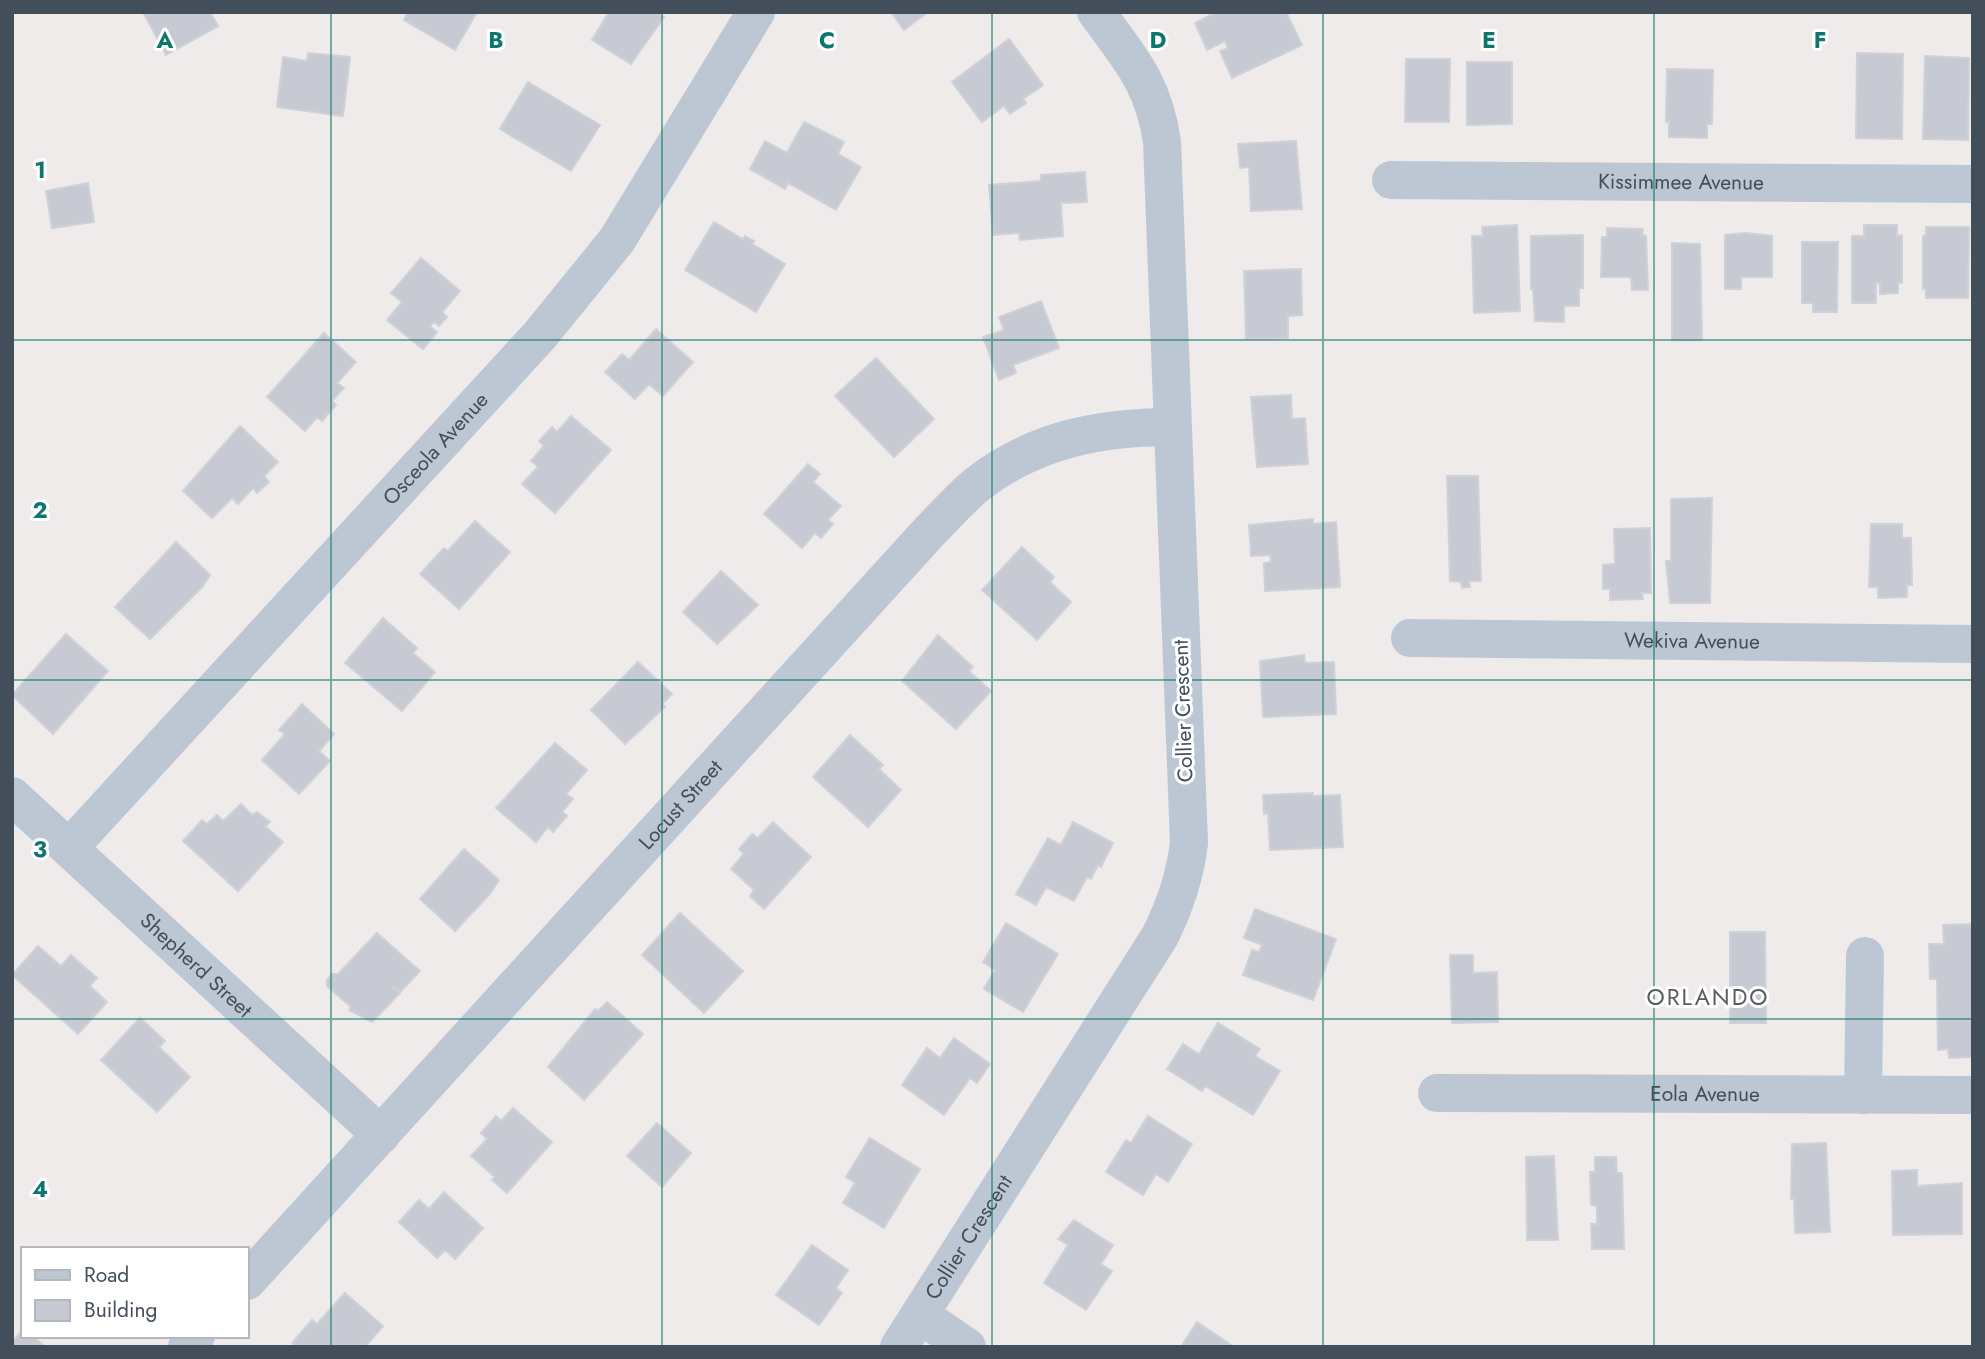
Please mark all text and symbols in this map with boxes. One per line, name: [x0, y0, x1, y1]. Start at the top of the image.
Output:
text: A: [156, 23, 174, 57]
text: B: [488, 23, 504, 57]
text: C: [819, 23, 835, 57]
text: D: [1150, 23, 1167, 57]
text: E: [1482, 23, 1496, 57]
text: F: [1814, 23, 1826, 57]
text: 1: [34, 153, 46, 187]
street label: Kissimmee Avenue: [1598, 166, 1764, 198]
street label: Osceola Avenue: [376, 385, 495, 512]
text: 2: [32, 493, 48, 527]
street label: Wekiva Avenue: [1624, 625, 1760, 657]
street label: Collier Crescent: [1166, 639, 1200, 783]
street label: Locust Street: [632, 753, 729, 856]
text: 3: [33, 832, 47, 866]
street label: Shepherd Street: [133, 906, 259, 1025]
district label: ORLANDO: [1647, 980, 1769, 1014]
street label: Eola Avenue: [1650, 1079, 1760, 1109]
street label: Collier Crescent: [918, 1169, 1020, 1306]
text: 4: [32, 1172, 48, 1206]
legend: [21, 1247, 248, 1338]
text: Road: [84, 1260, 129, 1290]
text: Building: [84, 1295, 157, 1325]

